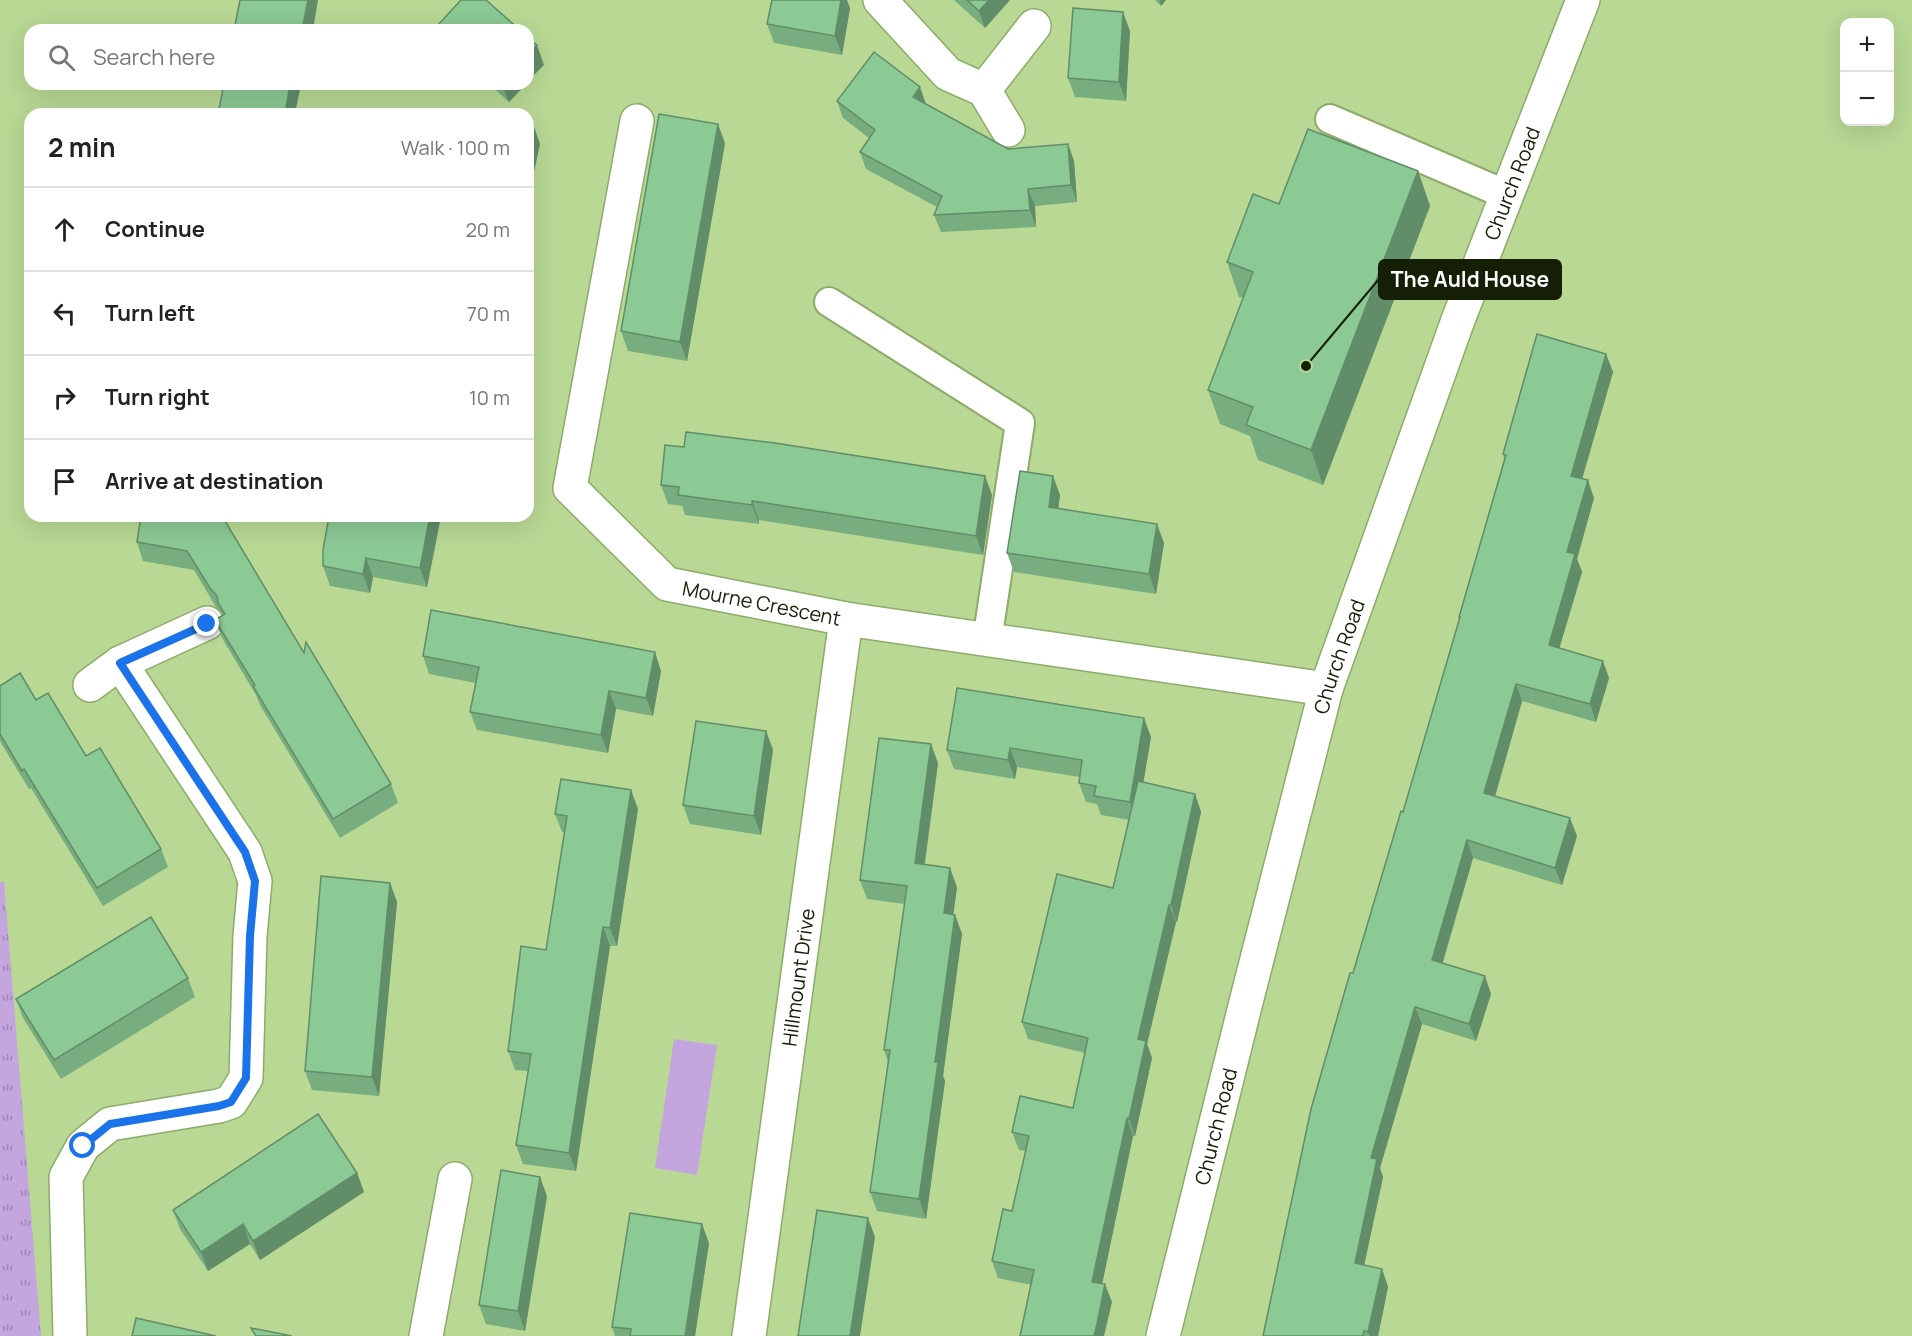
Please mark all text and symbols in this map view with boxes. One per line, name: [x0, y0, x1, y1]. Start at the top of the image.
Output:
map controls: [1840, 18, 1894, 126]
button: +: [1840, 18, 1894, 72]
search box: [24, 24, 534, 90]
icon: search: [45, 41, 78, 74]
text: Search here: [93, 42, 215, 72]
button: −: [1840, 72, 1894, 126]
street label: Church Road: [1477, 123, 1546, 244]
text: 2 min: [48, 129, 116, 165]
text: Walk · 100 m: [401, 134, 510, 161]
icon: ahead: [48, 213, 81, 246]
text: Continue: [105, 214, 205, 244]
text: 20 m: [465, 216, 510, 243]
callout: The Auld House: [1379, 260, 1561, 299]
text: The Auld House: [1391, 265, 1549, 293]
icon: left: [48, 297, 81, 330]
text: Turn left: [105, 298, 195, 328]
text: 70 m: [467, 300, 510, 327]
icon: right: [48, 381, 81, 414]
text: Turn right: [105, 382, 210, 412]
text: 10 m: [469, 384, 510, 411]
icon: arrive: [48, 465, 81, 498]
text: Arrive at destination: [105, 466, 323, 496]
street label: Mourne Crescent: [680, 574, 843, 631]
street label: Church Road: [1307, 595, 1371, 717]
route end: [193, 610, 219, 636]
street label: Hillmount Drive: [775, 907, 820, 1048]
street label: Church Road: [1188, 1065, 1243, 1188]
route start: [69, 1132, 95, 1158]

